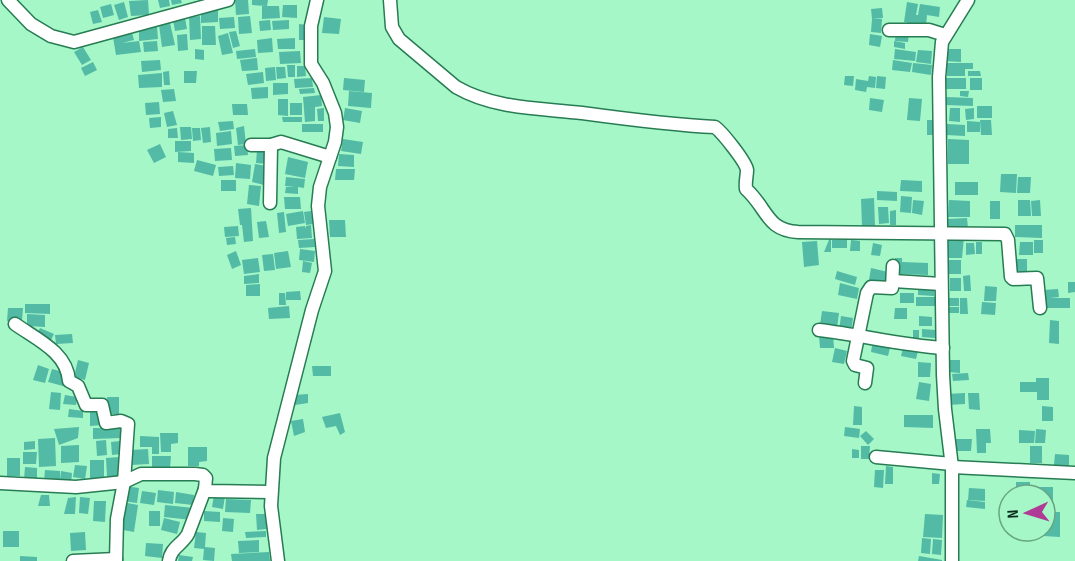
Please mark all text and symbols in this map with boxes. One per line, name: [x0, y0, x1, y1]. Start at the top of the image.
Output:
north arrow: [997, 483, 1057, 543]
text: N: [1004, 509, 1023, 519]

